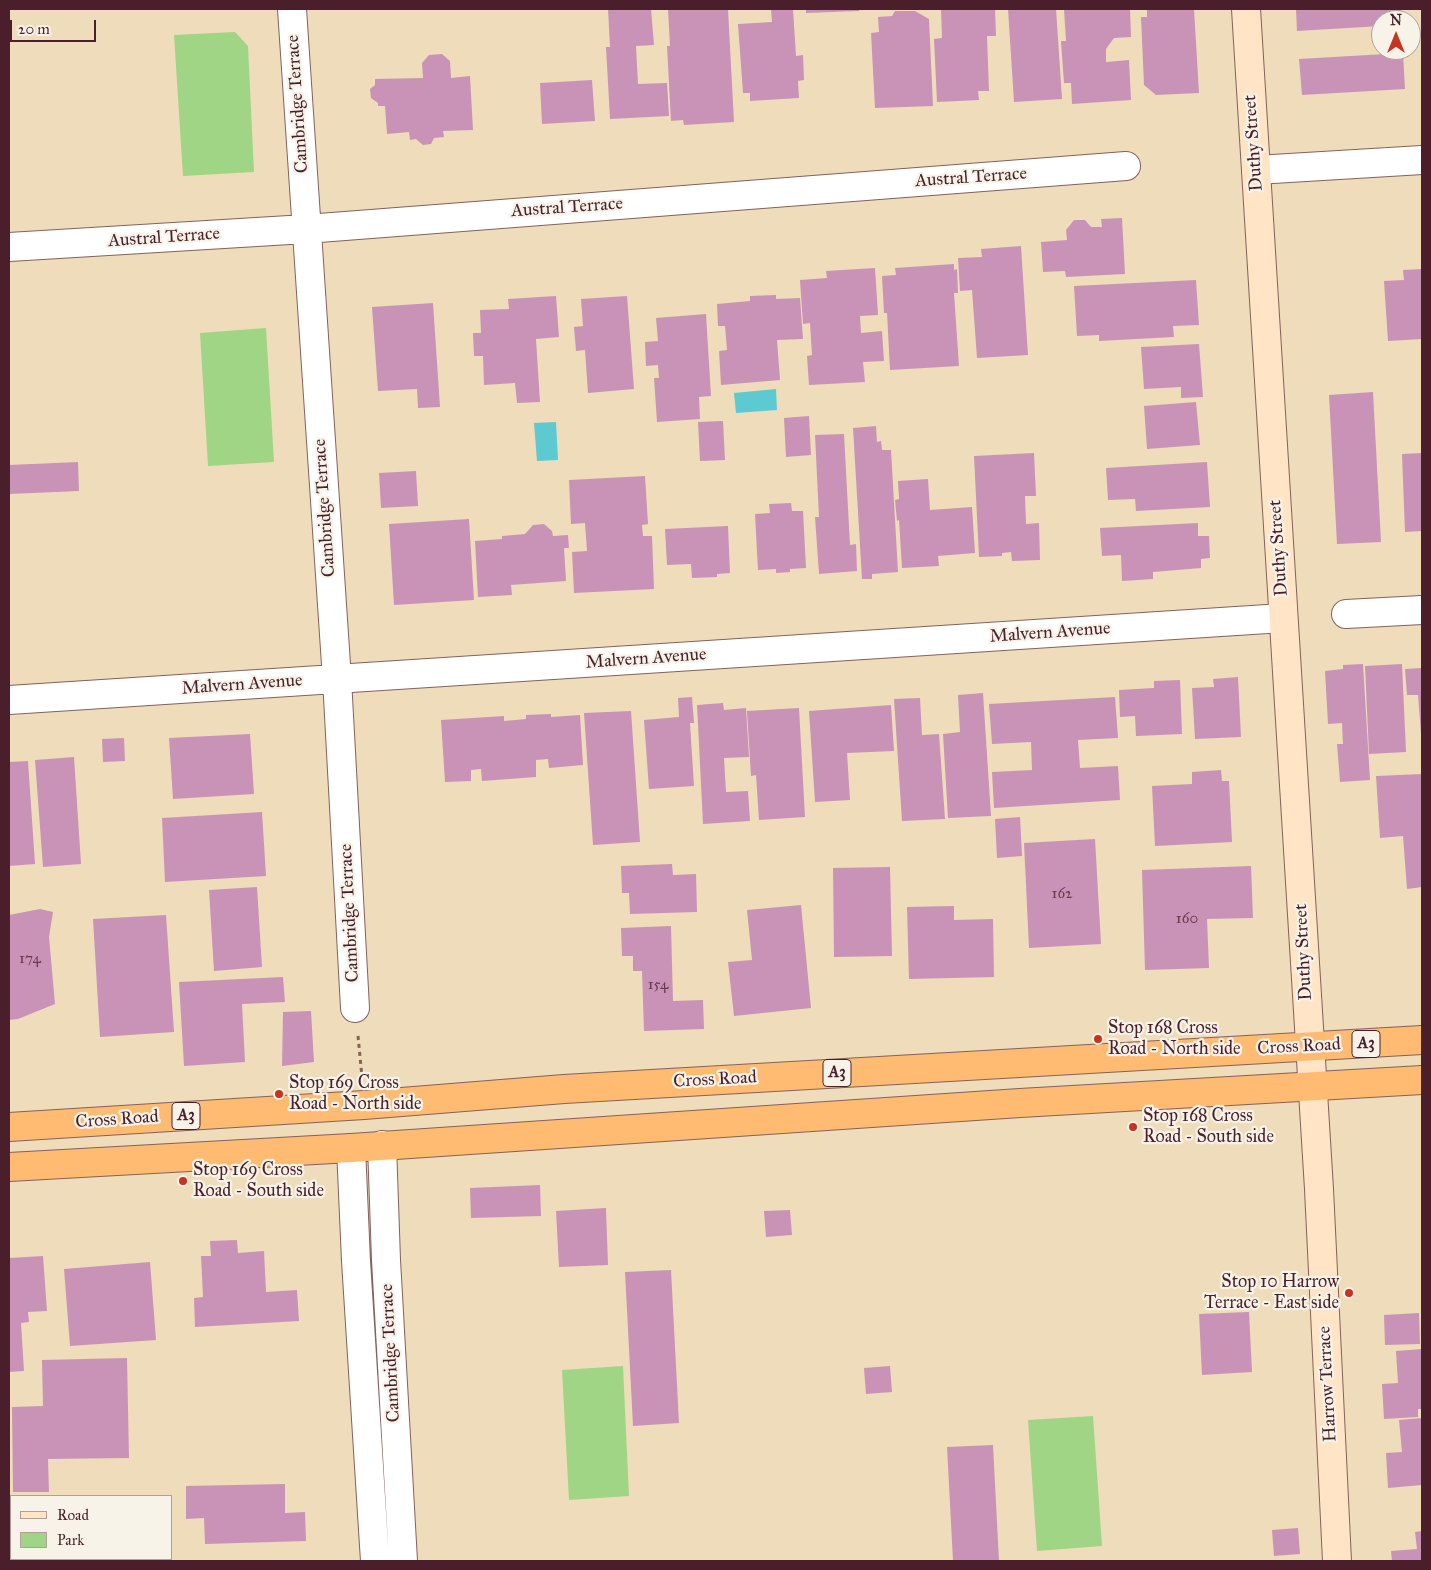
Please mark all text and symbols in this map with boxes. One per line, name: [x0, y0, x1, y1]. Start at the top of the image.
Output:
scale bar: [12, 10, 99, 42]
north arrow: [1371, 10, 1421, 60]
text: N: [1390, 12, 1402, 29]
text: 20 m: [18, 20, 50, 38]
street label: Cambridge Terrace: [282, 34, 314, 174]
street label: Duthy Street: [1240, 94, 1268, 192]
street label: Austral Terrace: [914, 163, 1028, 193]
street label: Austral Terrace: [510, 193, 624, 223]
street label: Austral Terrace: [107, 223, 221, 253]
street label: Cambridge Terrace: [309, 438, 341, 578]
street label: Duthy Street: [1265, 499, 1293, 597]
street label: Malvern Avenue: [989, 618, 1111, 648]
street label: Malvern Avenue: [585, 644, 707, 674]
street label: Malvern Avenue: [181, 670, 303, 700]
street label: Cambridge Terrace: [336, 843, 364, 983]
house number: 162: [1052, 885, 1072, 903]
street label: Duthy Street: [1291, 903, 1317, 1001]
house number: 160: [1176, 910, 1198, 928]
house number: 174: [19, 950, 41, 968]
house number: 154: [648, 976, 668, 994]
place label: Stop 168 Cross Road - North side: [1108, 1018, 1241, 1060]
road number: A3: [1352, 1030, 1380, 1058]
marker: Stop 168 Cross Road - North side: [1092, 1033, 1104, 1045]
street label: Cross Road: [1257, 1034, 1341, 1060]
road number: A3: [823, 1060, 851, 1086]
street label: Cross Road: [673, 1067, 757, 1093]
place label: Stop 169 Cross Road - North side: [289, 1073, 422, 1116]
marker: Stop 169 Cross Road - North side: [273, 1088, 285, 1100]
road number: A3: [172, 1102, 200, 1130]
street label: Cross Road: [75, 1106, 159, 1134]
place label: Stop 168 Cross Road - South side: [1143, 1106, 1274, 1148]
marker: Stop 168 Cross Road - South side: [1127, 1121, 1139, 1133]
place label: Stop 169 Cross Road - South side: [193, 1160, 324, 1202]
marker: Stop 169 Cross Road - South side: [177, 1175, 189, 1187]
place label: Stop 10 Harrow Terrace - East side: [1204, 1272, 1339, 1315]
street label: Cambridge Terrace: [377, 1283, 405, 1423]
marker: Stop 10 Harrow Terrace - East side: [1343, 1287, 1355, 1299]
street label: Harrow Terrace: [1314, 1326, 1342, 1442]
legend: [10, 1495, 172, 1560]
text: Road: [57, 1506, 89, 1524]
text: Park: [57, 1531, 84, 1549]

